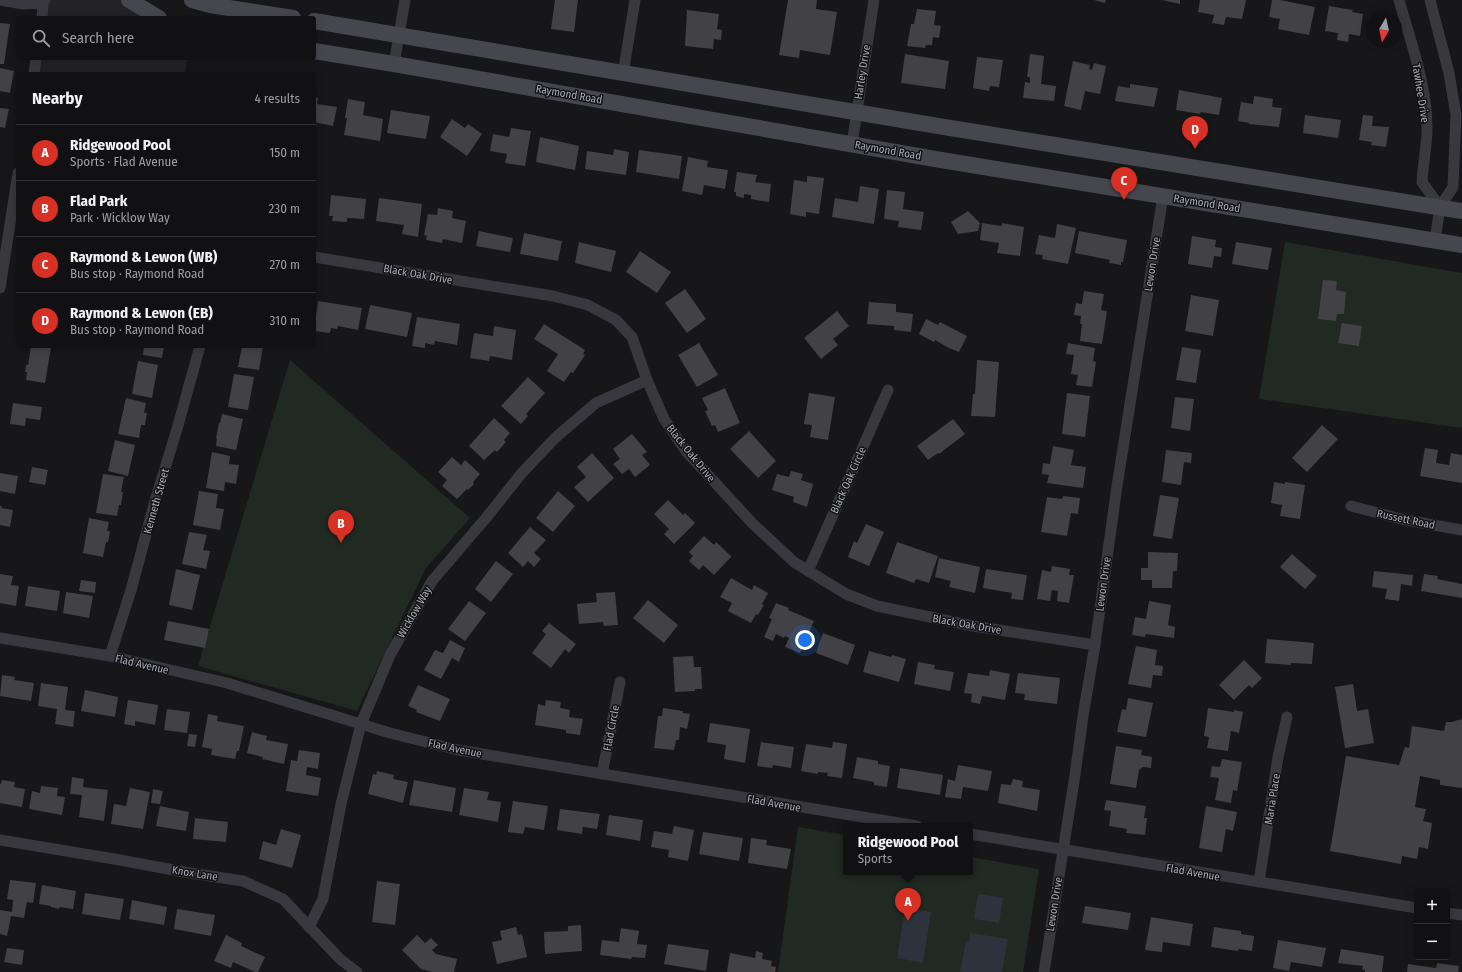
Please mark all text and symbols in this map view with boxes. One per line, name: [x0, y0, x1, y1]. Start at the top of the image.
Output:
north arrow: [1366, 12, 1402, 48]
search box: [16, 16, 316, 60]
icon: search: [30, 27, 52, 49]
text: Search here: [62, 29, 134, 47]
street label: Harley Drive: [852, 44, 873, 100]
street label: Tawhee Drive: [1409, 63, 1432, 124]
street label: Raymond Road: [535, 82, 603, 107]
text: Nearby: [32, 88, 83, 109]
text: 4 results: [254, 91, 300, 106]
pin: D: [1182, 116, 1208, 149]
text: Ridgewood Pool: [70, 136, 171, 154]
street label: Raymond Road: [854, 138, 922, 163]
text: A: [41, 145, 49, 160]
text: 150 m: [269, 145, 300, 160]
text: Sports · Flad Avenue: [70, 154, 178, 169]
pin: C: [1111, 167, 1137, 200]
text: Flad Park: [70, 192, 127, 210]
street label: Raymond Road: [1173, 192, 1241, 215]
text: B: [41, 201, 49, 216]
text: 230 m: [269, 201, 300, 216]
text: Park · Wicklow Way: [70, 210, 170, 225]
street label: Lewon Drive: [1142, 236, 1163, 292]
text: Raymond & Lewon (WB): [70, 248, 217, 266]
text: C: [42, 257, 48, 272]
text: 270 m: [269, 257, 300, 272]
street label: Black Oak Drive: [382, 262, 453, 287]
text: Bus stop · Raymond Road: [70, 266, 204, 281]
text: Raymond & Lewon (EB): [70, 304, 213, 322]
text: D: [41, 313, 49, 328]
text: 310 m: [270, 313, 300, 328]
text: Bus stop · Raymond Road: [70, 322, 204, 337]
street label: Black Oak Drive: [664, 422, 718, 485]
street label: Black Oak Circle: [828, 445, 869, 515]
street label: Kenneth Street: [141, 467, 172, 535]
street label: Russett Road: [1376, 507, 1436, 532]
pin: B: [328, 510, 354, 543]
street label: Lewon Drive: [1093, 556, 1114, 612]
street label: Wicklow Way: [394, 584, 434, 640]
street label: Black Oak Drive: [931, 612, 1002, 637]
your location: [795, 630, 815, 650]
street label: Flad Avenue: [114, 652, 170, 677]
street label: Flad Circle: [601, 704, 622, 752]
street label: Flad Avenue: [427, 736, 483, 761]
street label: Maria Place: [1262, 773, 1283, 826]
street label: Flad Avenue: [746, 792, 802, 815]
popup: [843, 823, 973, 875]
text: Ridgewood Pool: [858, 833, 958, 851]
text: Sports: [858, 851, 892, 866]
street label: Flad Avenue: [1165, 861, 1221, 884]
street label: Knox Lane: [171, 863, 219, 884]
street label: Lewon Drive: [1044, 876, 1065, 932]
pin: A: [895, 888, 921, 921]
map controls: [1414, 888, 1450, 960]
button: +: [1414, 888, 1450, 924]
button: −: [1414, 924, 1450, 960]

